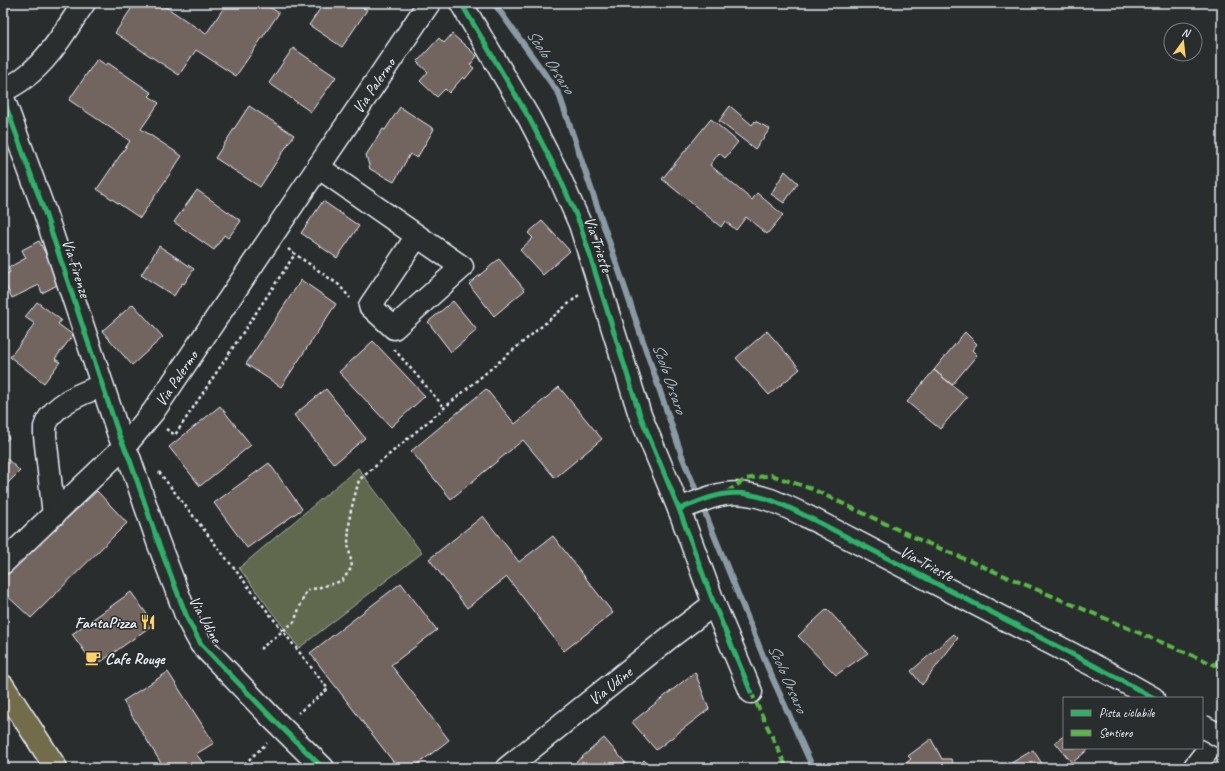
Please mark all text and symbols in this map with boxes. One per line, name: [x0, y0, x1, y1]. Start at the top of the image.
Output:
north arrow: [1163, 22, 1203, 62]
water label: Scolo Orsaro: [522, 25, 581, 100]
text: N: [1180, 25, 1193, 41]
street label: Via Palermo: [348, 52, 401, 118]
street label: Via Trieste: [579, 214, 617, 276]
street label: Via Firenze: [57, 237, 95, 302]
water label: Scolo Orsaro: [648, 341, 692, 419]
street label: Via Palermo: [151, 345, 204, 410]
street label: Via Trieste: [896, 542, 958, 587]
street label: Via Udine: [184, 593, 227, 648]
place label: FantaPizza: [75, 613, 138, 633]
restaurant icon: FantaPizza: [139, 613, 157, 631]
water label: Scolo Orsaro: [763, 641, 813, 718]
cafe icon: Cafe Rouge: [84, 649, 102, 667]
place label: Cafe Rouge: [105, 649, 166, 669]
street label: Via Udine: [585, 661, 638, 710]
legend: [1063, 697, 1203, 749]
text: Pista ciclabile: [1099, 705, 1155, 721]
text: Sentiero: [1099, 725, 1133, 741]

